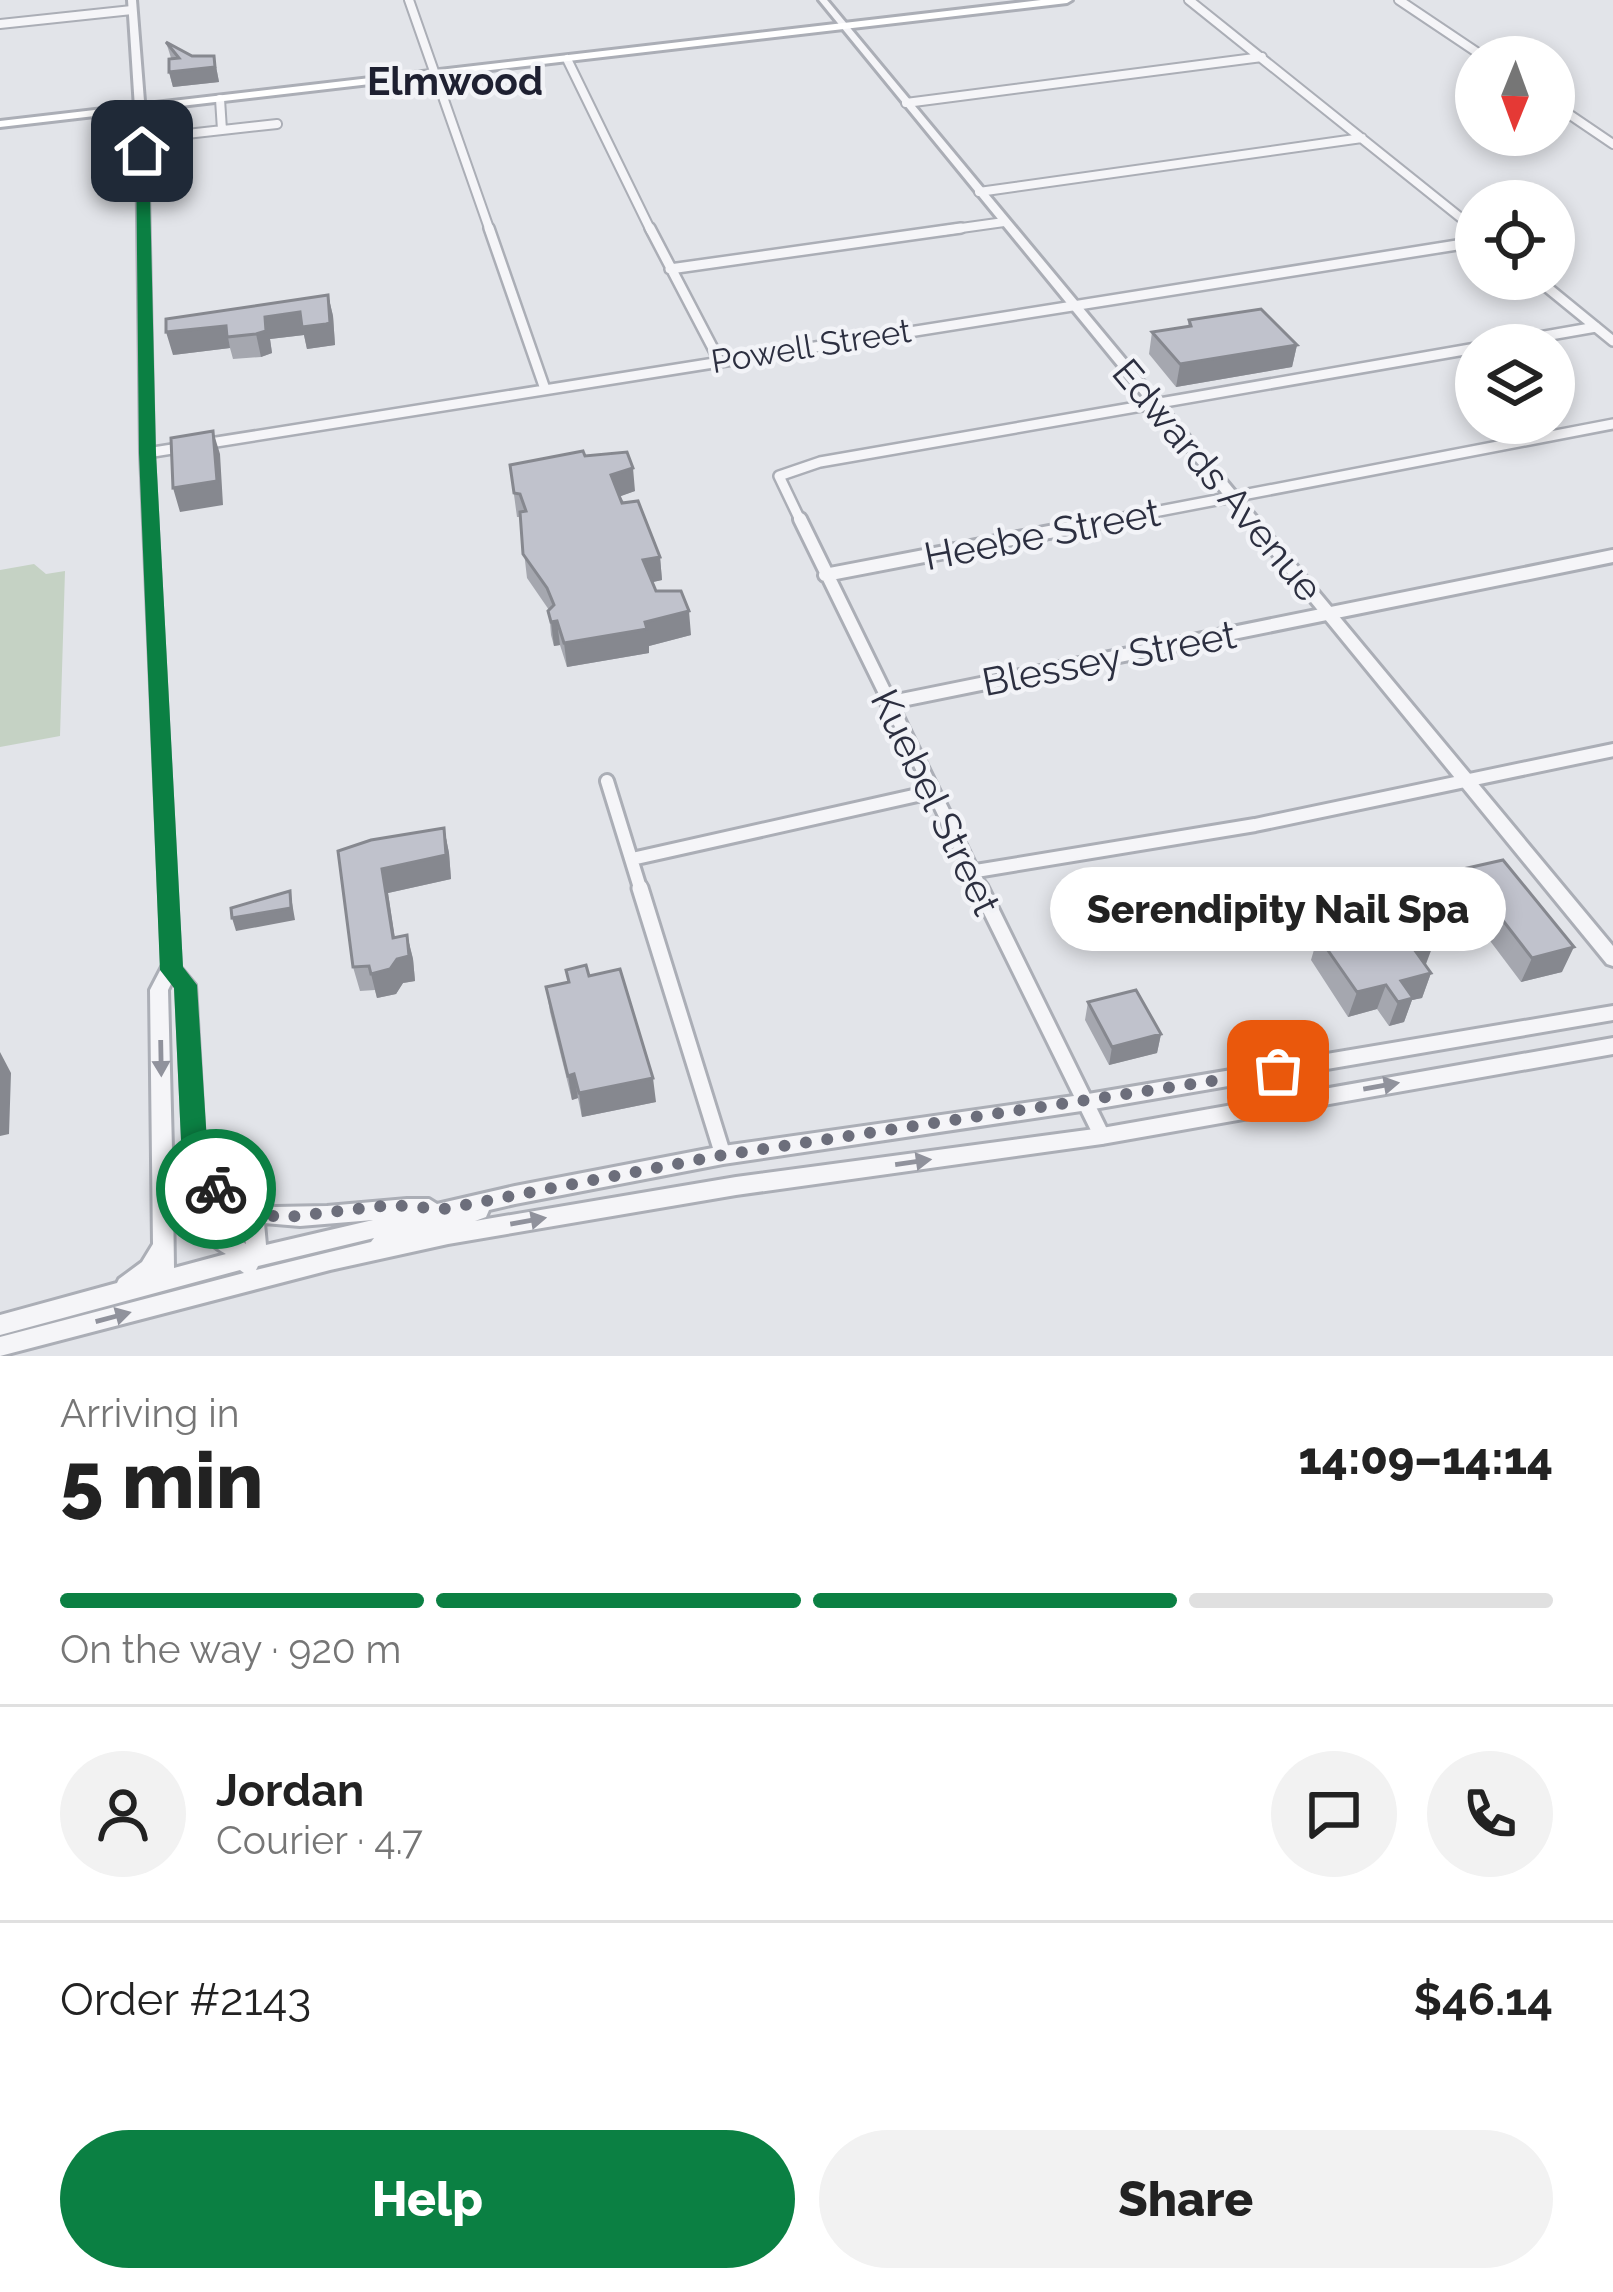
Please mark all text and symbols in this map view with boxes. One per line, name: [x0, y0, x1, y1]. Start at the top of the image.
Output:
north arrow: [1455, 36, 1575, 156]
map controls: [1455, 36, 1575, 444]
district label: Elmwood: [367, 58, 543, 104]
pin: [91, 100, 193, 202]
icon: home: [109, 118, 175, 184]
button: locate: [1455, 180, 1575, 300]
street label: Powell Street: [708, 311, 914, 381]
button: layers: [1455, 324, 1575, 444]
street label: Edwards Avenue: [1103, 350, 1333, 610]
street label: Heebe Street: [920, 489, 1164, 579]
street label: Blessey Street: [978, 611, 1240, 705]
street label: Kuebel Street: [862, 682, 1010, 922]
callout: Serendipity Nail Spa: [1050, 867, 1506, 951]
text: Serendipity Nail Spa: [1087, 886, 1469, 932]
pin: [1227, 1020, 1329, 1122]
icon: bag: [1245, 1038, 1311, 1104]
one-way arrow: [151, 1040, 170, 1078]
one-way arrow: [1363, 1077, 1400, 1096]
courier: [156, 1129, 276, 1249]
one-way arrow: [895, 1152, 932, 1171]
icon: bike: [183, 1156, 249, 1222]
one-way arrow: [509, 1212, 547, 1230]
one-way arrow: [95, 1307, 132, 1326]
text: Arriving in: [60, 1390, 240, 1436]
text: 14:09–14:14: [1299, 1432, 1553, 1485]
text: 5 min: [60, 1435, 263, 1526]
text: On the way · 920 m: [60, 1626, 401, 1672]
button: person: [60, 1751, 186, 1877]
button: chat: [1271, 1751, 1397, 1877]
button: phone: [1427, 1751, 1553, 1877]
text: Jordan: [216, 1764, 364, 1817]
text: Courier · 4.7: [216, 1817, 423, 1863]
text: Order #2143: [60, 1973, 311, 2026]
text: $46.14: [1413, 1973, 1553, 2026]
button: Help: [60, 2130, 795, 2268]
button: Share: [819, 2130, 1553, 2268]

